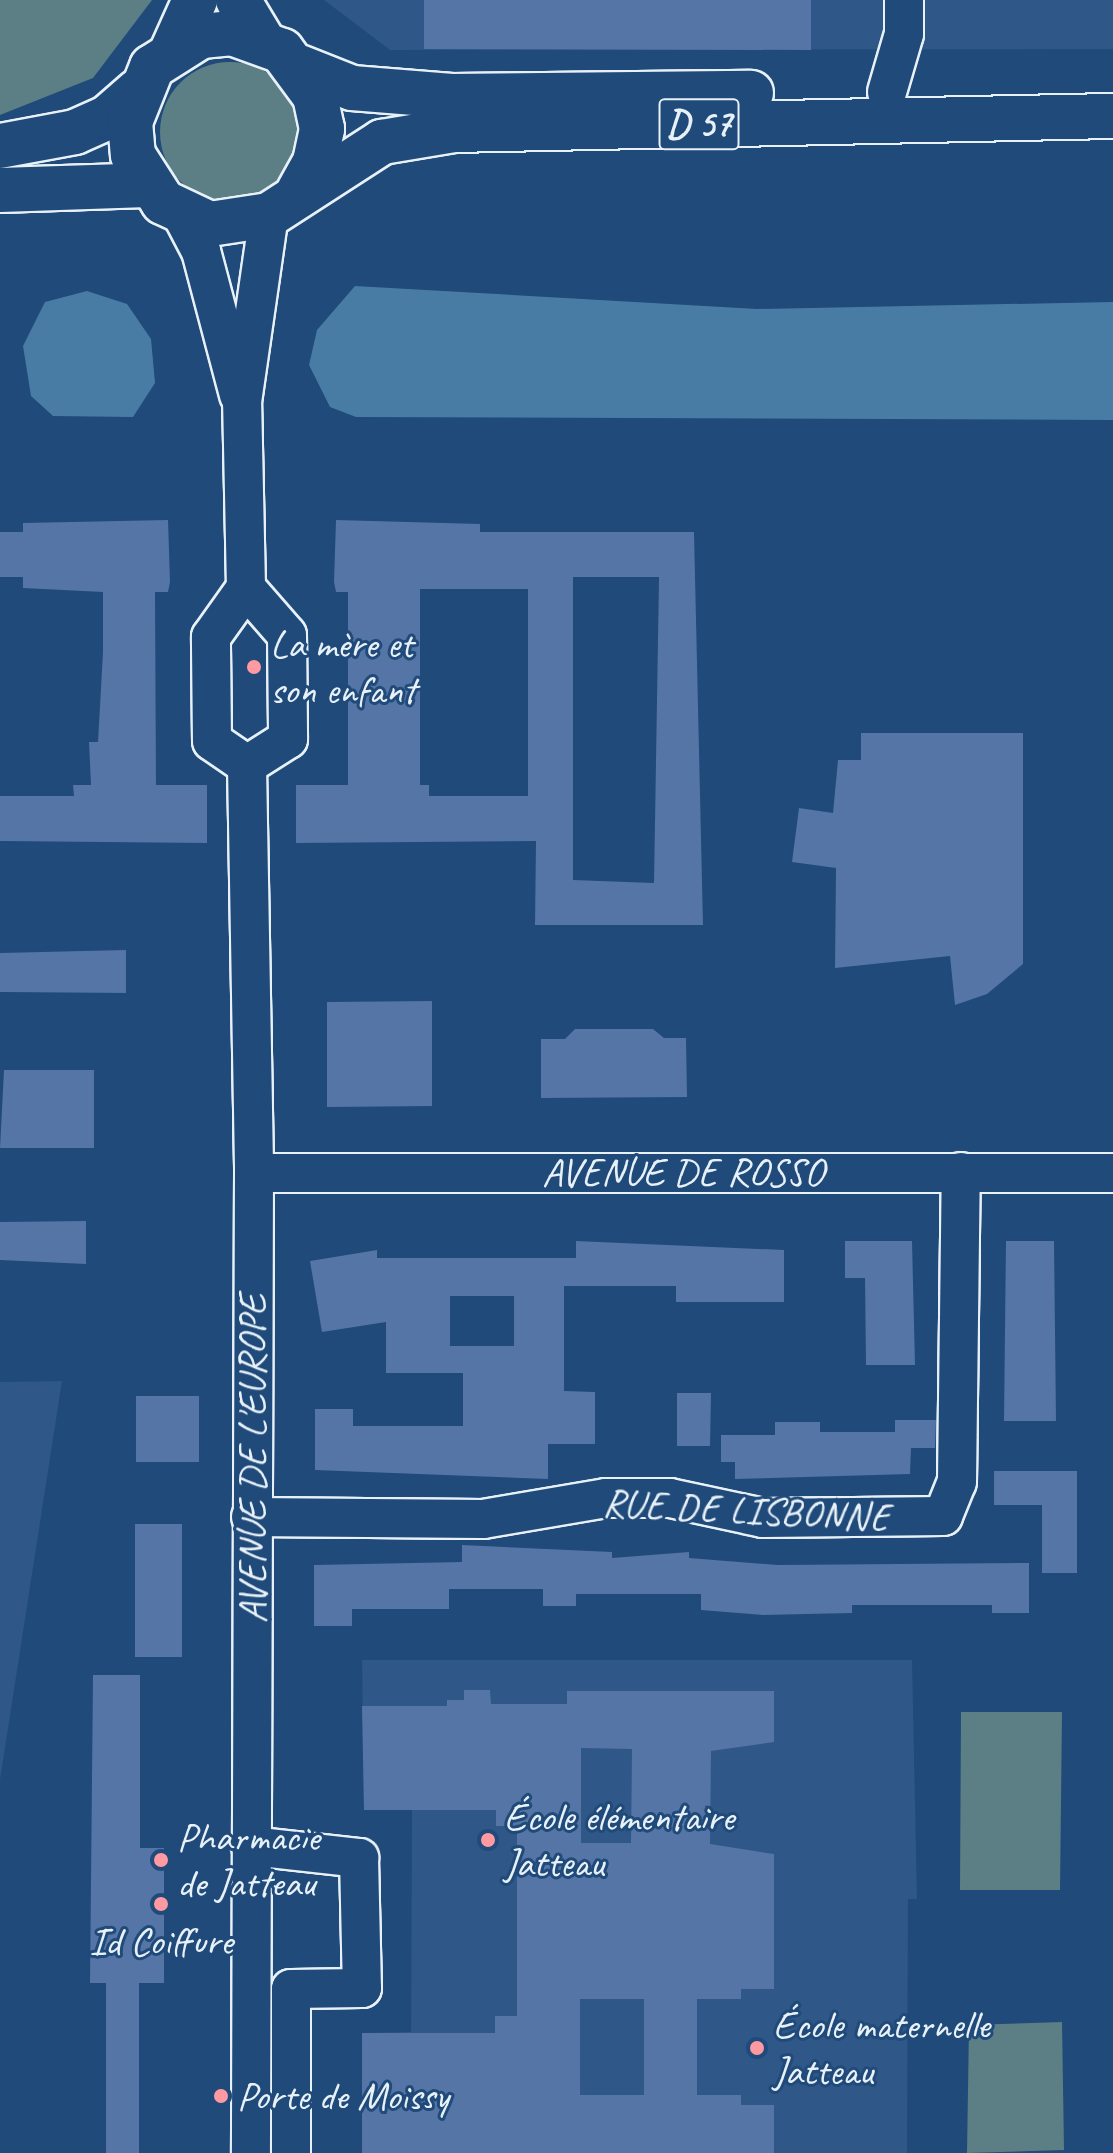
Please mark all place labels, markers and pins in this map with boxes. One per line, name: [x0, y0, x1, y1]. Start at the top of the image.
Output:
place label: La mère et son enfant: [270, 620, 415, 714]
marker: La mère et son enfant: [245, 658, 263, 676]
place label: École élémentaire Jatteau: [504, 1793, 734, 1887]
place label: Pharmacie de Jatteau: [177, 1813, 320, 1907]
marker: École élémentaire Jatteau: [479, 1831, 497, 1849]
marker: Pharmacie de Jatteau: [152, 1851, 170, 1869]
marker: Id Coiffure: [152, 1895, 170, 1913]
place label: Id Coiffure: [89, 1917, 233, 1965]
place label: École maternelle Jatteau: [773, 2001, 991, 2095]
marker: École maternelle Jatteau: [748, 2039, 766, 2057]
place label: Porte de Moissy: [237, 2072, 449, 2120]
marker: Porte de Moissy: [212, 2087, 230, 2105]

